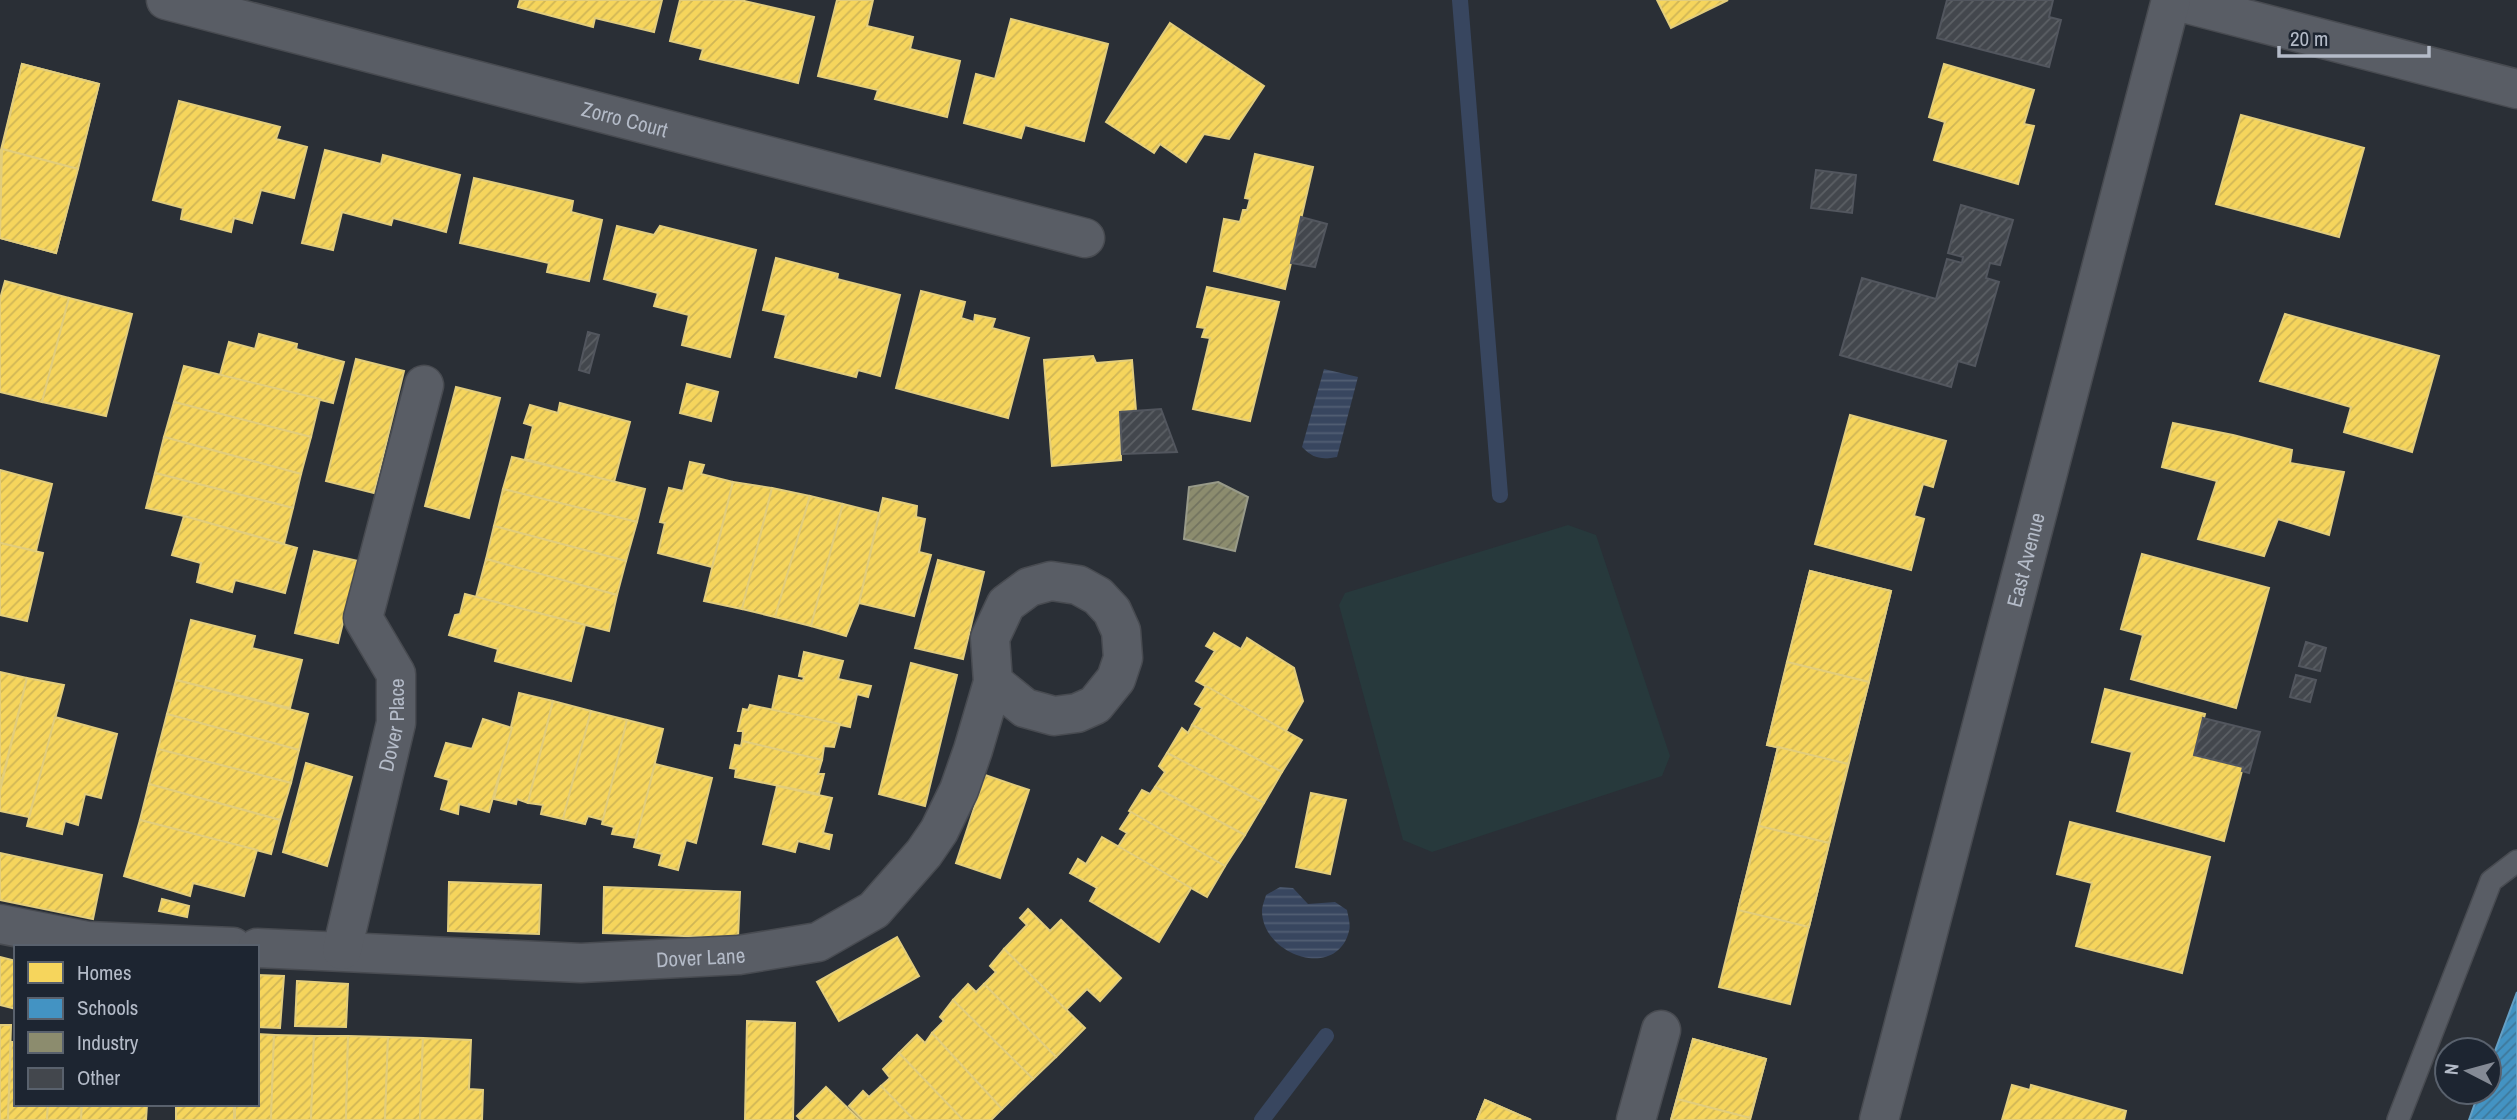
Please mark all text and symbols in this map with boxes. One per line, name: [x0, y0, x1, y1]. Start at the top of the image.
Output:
scale bar: [2279, 14, 2430, 58]
text: 20 m: [2290, 24, 2328, 53]
street label: Zorro Court: [579, 94, 671, 144]
street label: East Avenue: [1999, 509, 2051, 610]
street label: Dover Place: [370, 678, 411, 774]
street label: Dover Lane: [655, 940, 747, 974]
legend: [14, 945, 259, 1106]
text: Homes: [77, 958, 132, 987]
text: Schools: [77, 993, 138, 1022]
text: Industry: [77, 1028, 139, 1057]
north arrow: [2433, 1036, 2503, 1106]
text: N: [2438, 1062, 2465, 1076]
text: Other: [77, 1063, 120, 1092]

